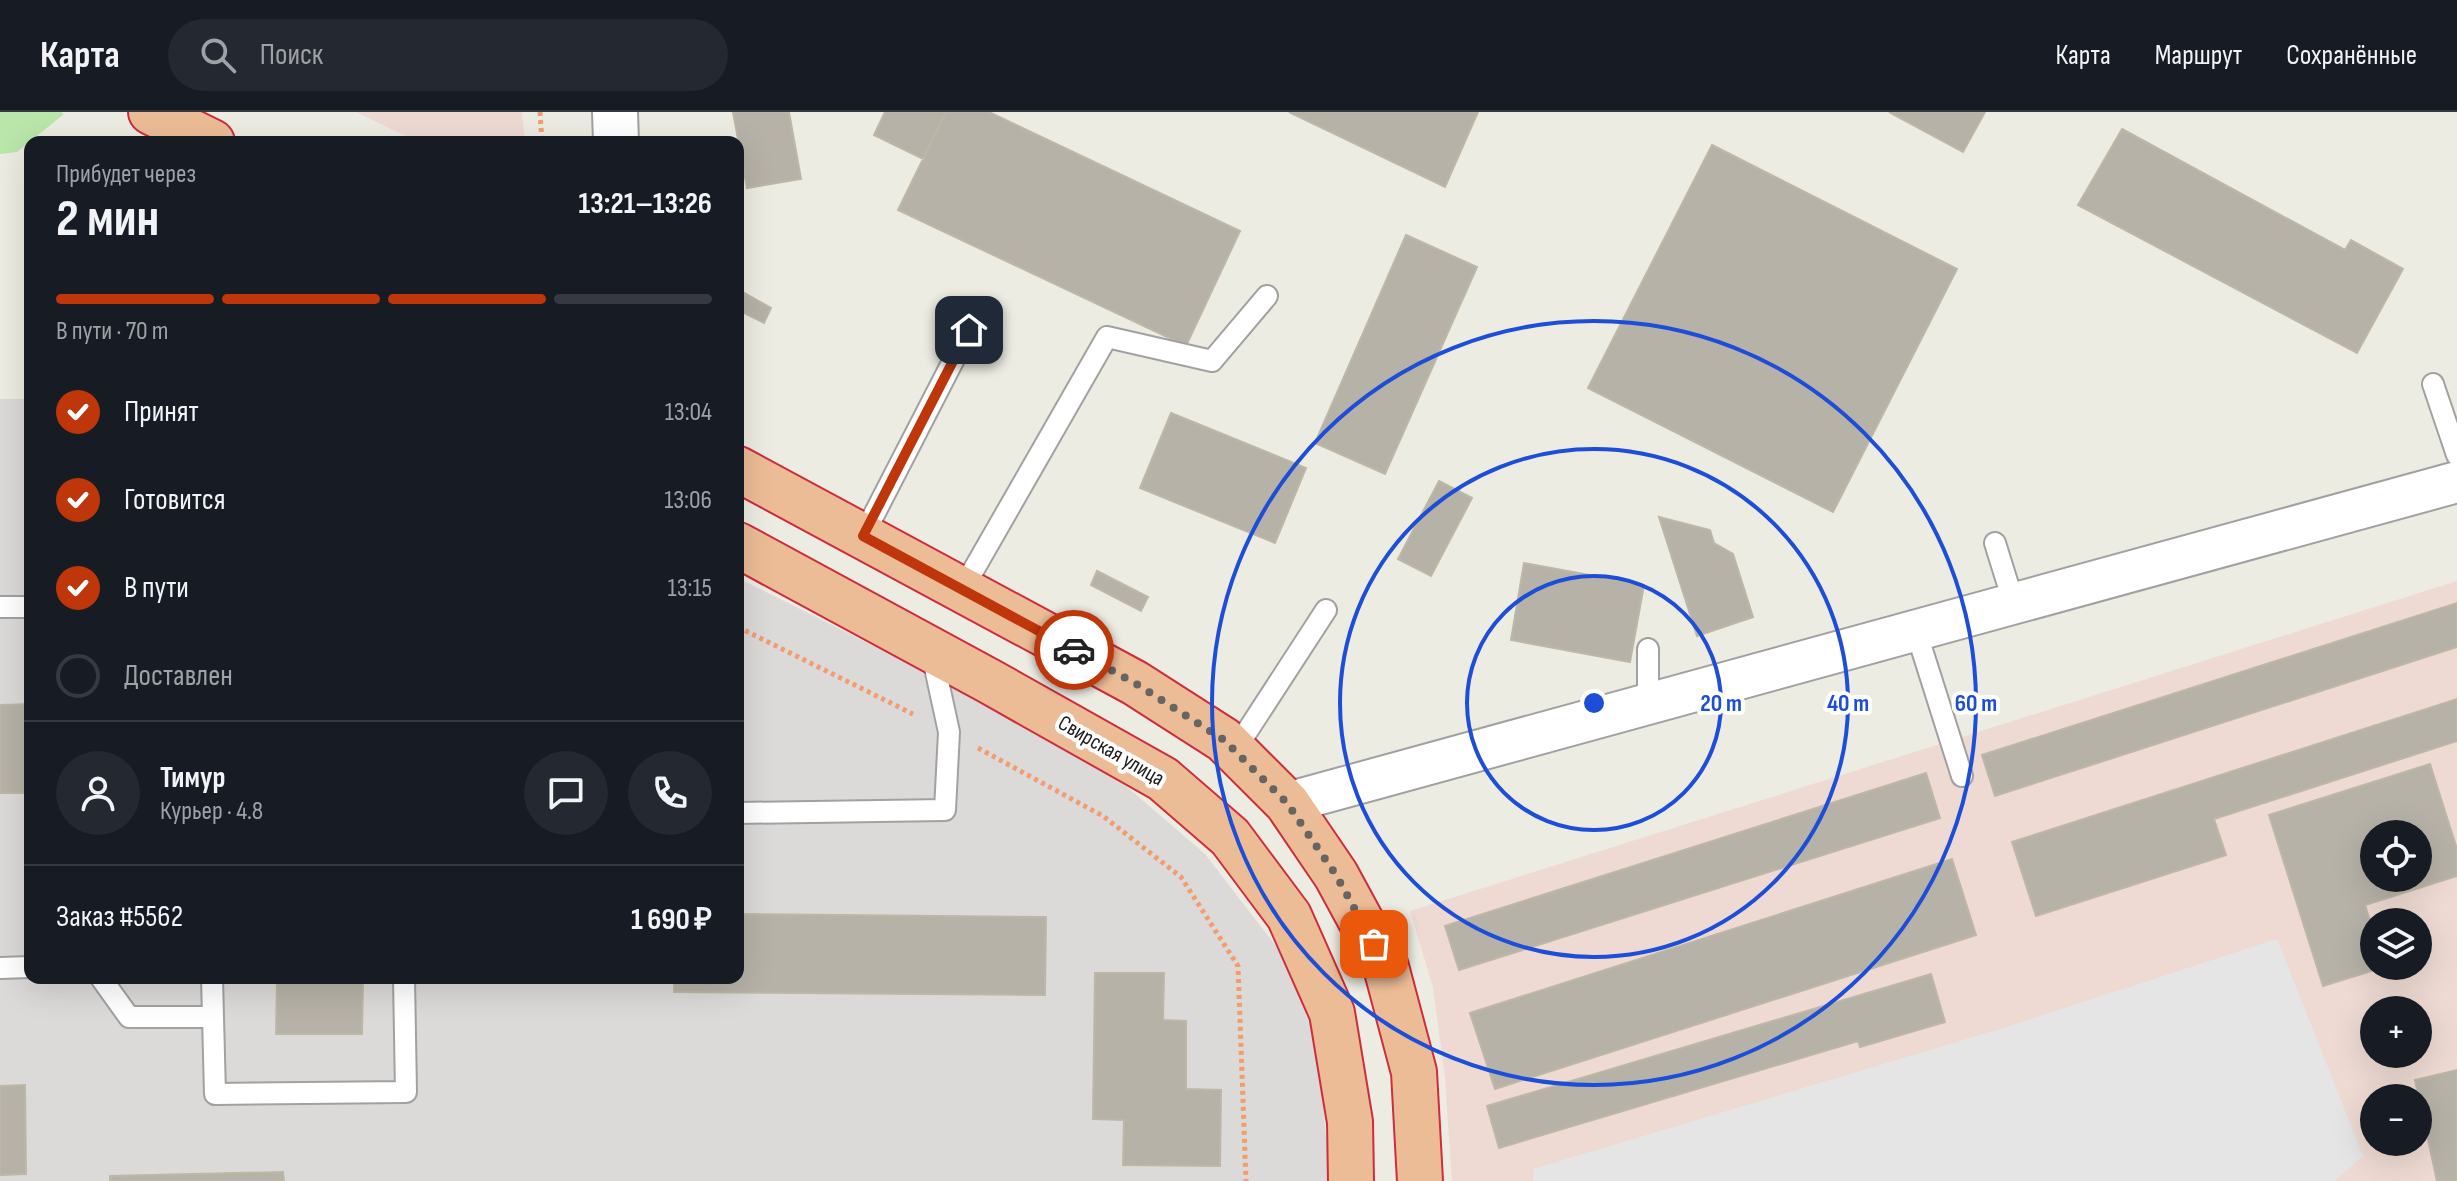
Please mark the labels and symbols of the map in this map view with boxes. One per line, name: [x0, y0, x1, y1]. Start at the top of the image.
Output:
pin: [935, 296, 1003, 364]
courier: [1034, 610, 1114, 690]
centre of rings: [1580, 689, 1608, 717]
text: 20 m: [1700, 689, 1742, 718]
text: 40 m: [1827, 689, 1869, 718]
text: 60 m: [1955, 689, 1997, 718]
street label: Свирская улица: [1053, 710, 1169, 792]
pin: [1340, 910, 1408, 978]

